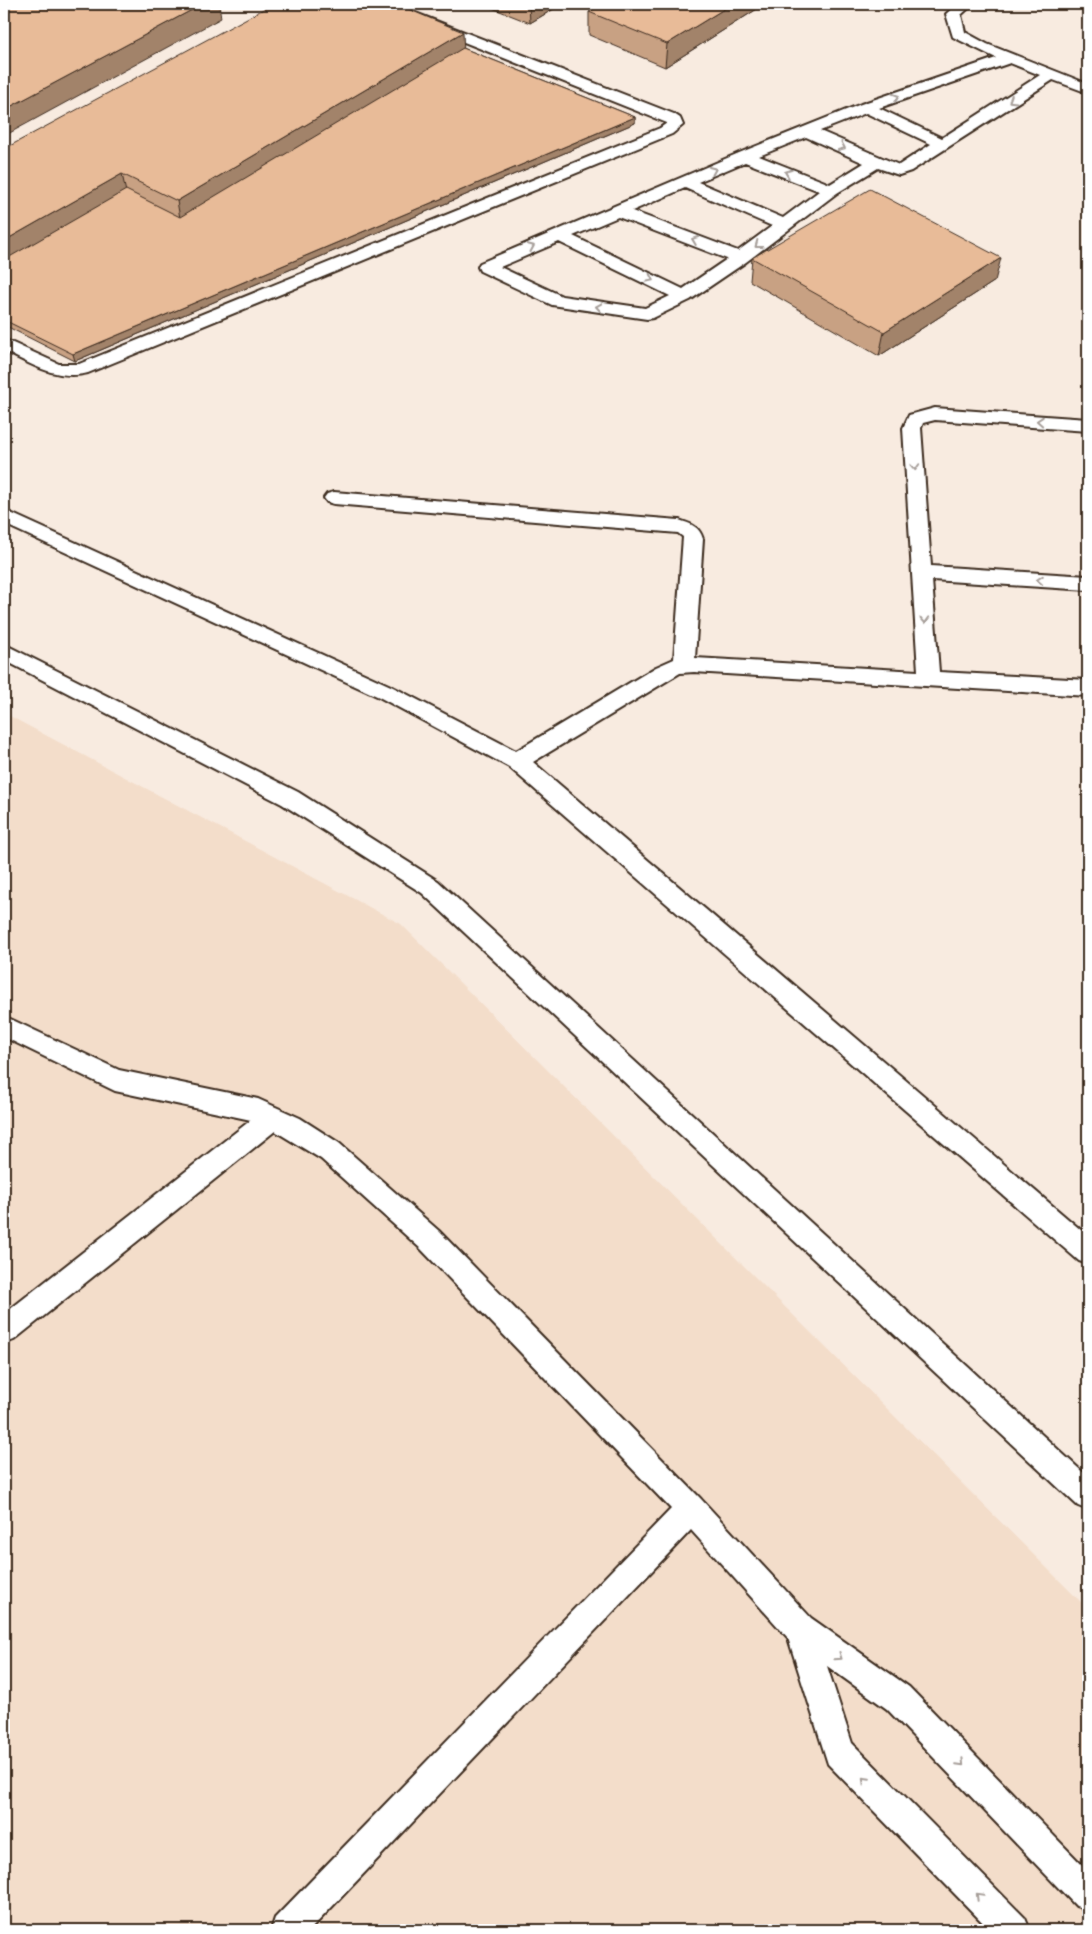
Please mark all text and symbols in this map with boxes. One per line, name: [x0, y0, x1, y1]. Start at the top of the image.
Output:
one-way arrow: [892, 93, 900, 103]
one-way arrow: [1008, 94, 1018, 103]
one-way arrow: [837, 140, 846, 151]
one-way arrow: [708, 166, 717, 176]
one-way arrow: [784, 169, 793, 180]
one-way arrow: [691, 236, 699, 246]
one-way arrow: [755, 239, 764, 247]
one-way arrow: [526, 243, 535, 254]
one-way arrow: [645, 273, 654, 283]
one-way arrow: [595, 302, 603, 313]
one-way arrow: [1035, 416, 1043, 427]
one-way arrow: [909, 463, 920, 471]
one-way arrow: [1035, 575, 1043, 586]
one-way arrow: [920, 617, 931, 625]
one-way arrow: [834, 1651, 843, 1660]
one-way arrow: [956, 1757, 965, 1766]
one-way arrow: [862, 1777, 871, 1786]
one-way arrow: [976, 1892, 985, 1901]

